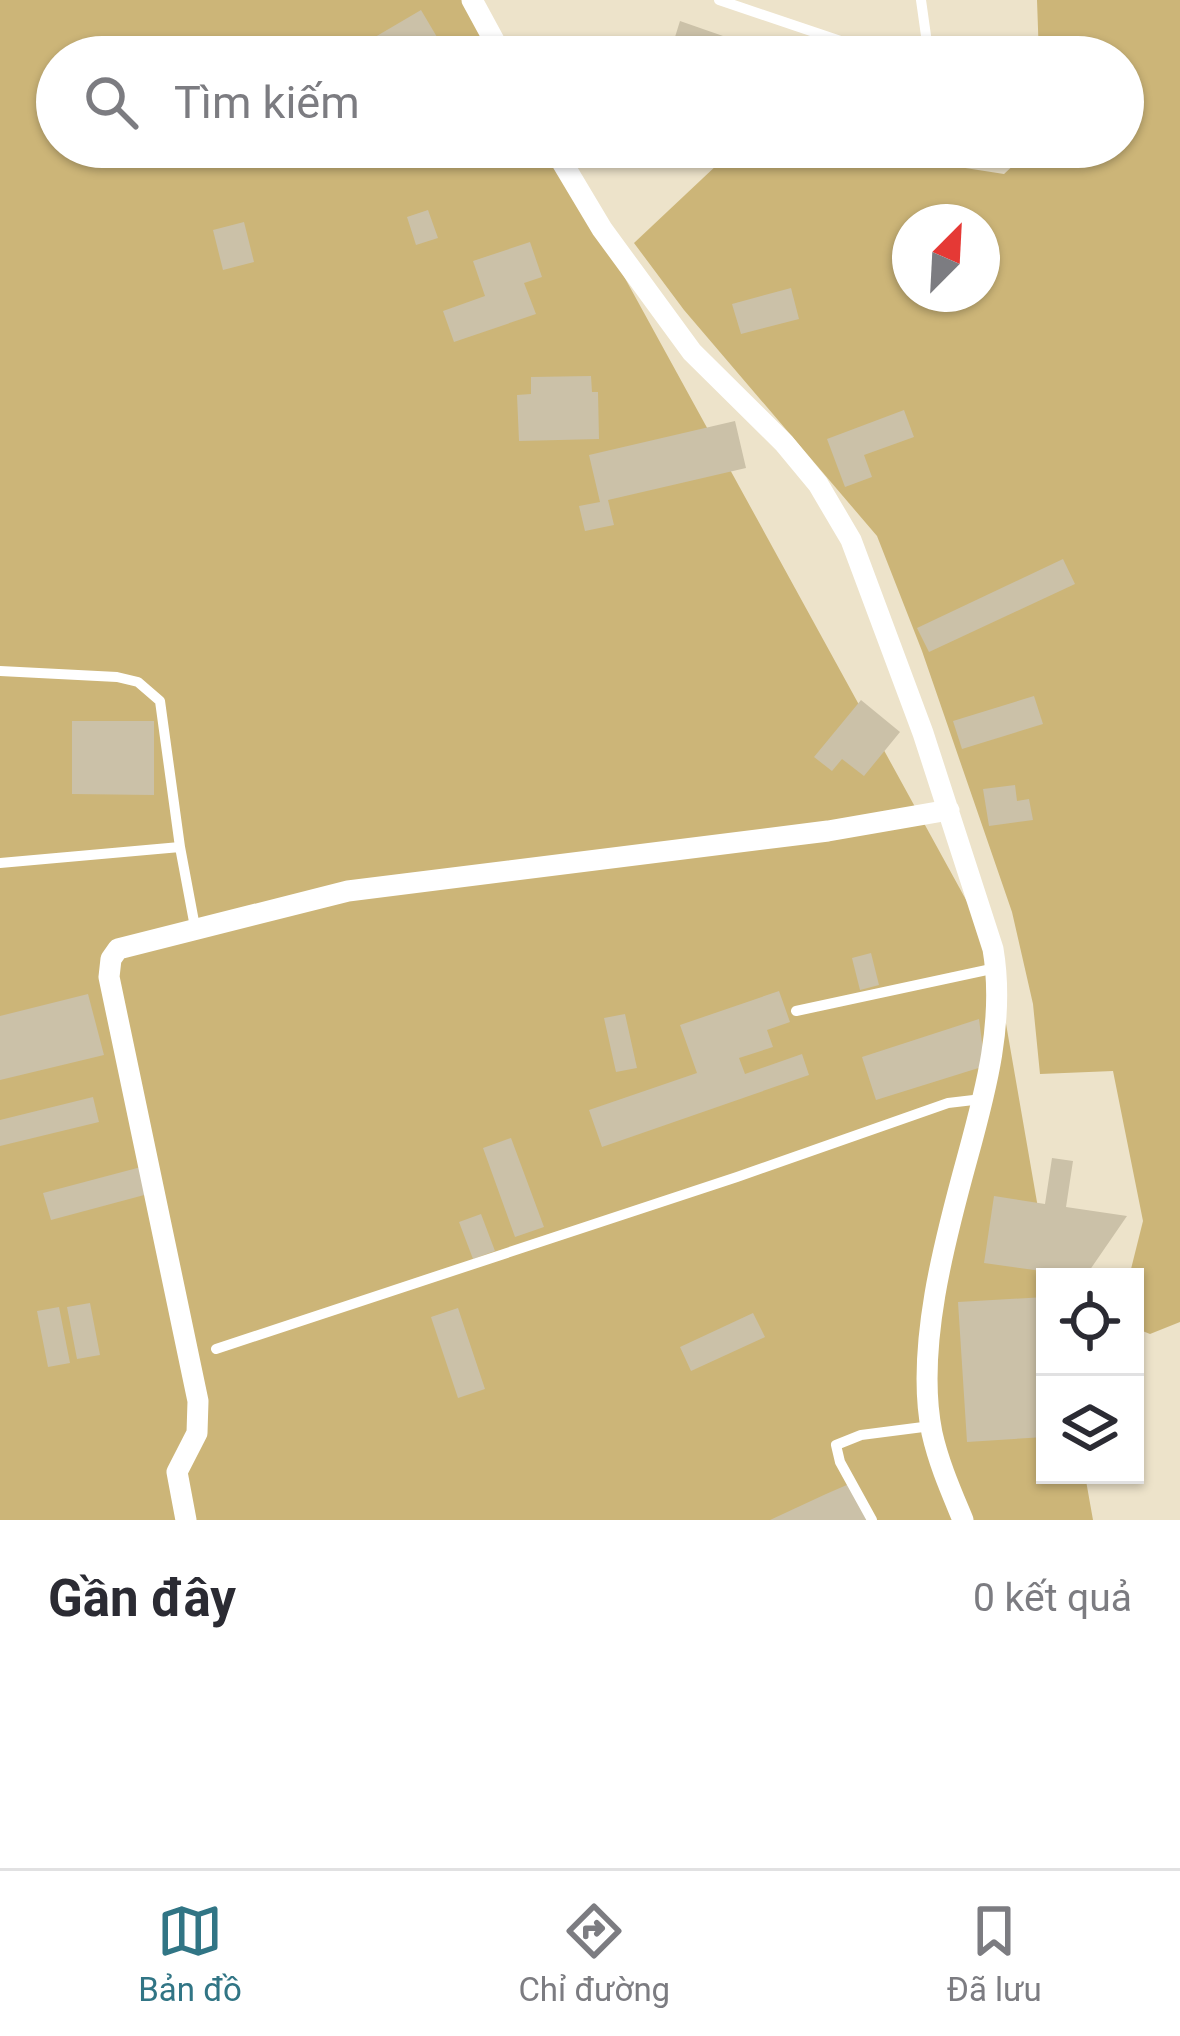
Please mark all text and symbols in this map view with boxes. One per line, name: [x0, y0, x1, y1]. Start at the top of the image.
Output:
search box: [36, 36, 1144, 168]
icon: search: [78, 69, 144, 135]
text: Tìm kiếm: [174, 76, 360, 129]
north arrow: [892, 204, 1000, 312]
map controls: [1036, 1268, 1144, 1484]
button: locate: [1036, 1268, 1144, 1376]
button: layers: [1036, 1376, 1144, 1484]
text: Gần đây: [48, 1569, 236, 1628]
text: 0 kết quả: [973, 1575, 1132, 1621]
tab: Bản đồ: [138, 1898, 242, 2009]
tab: Chỉ đường: [518, 1898, 670, 2009]
tab: Đã lưu: [947, 1898, 1042, 2009]

